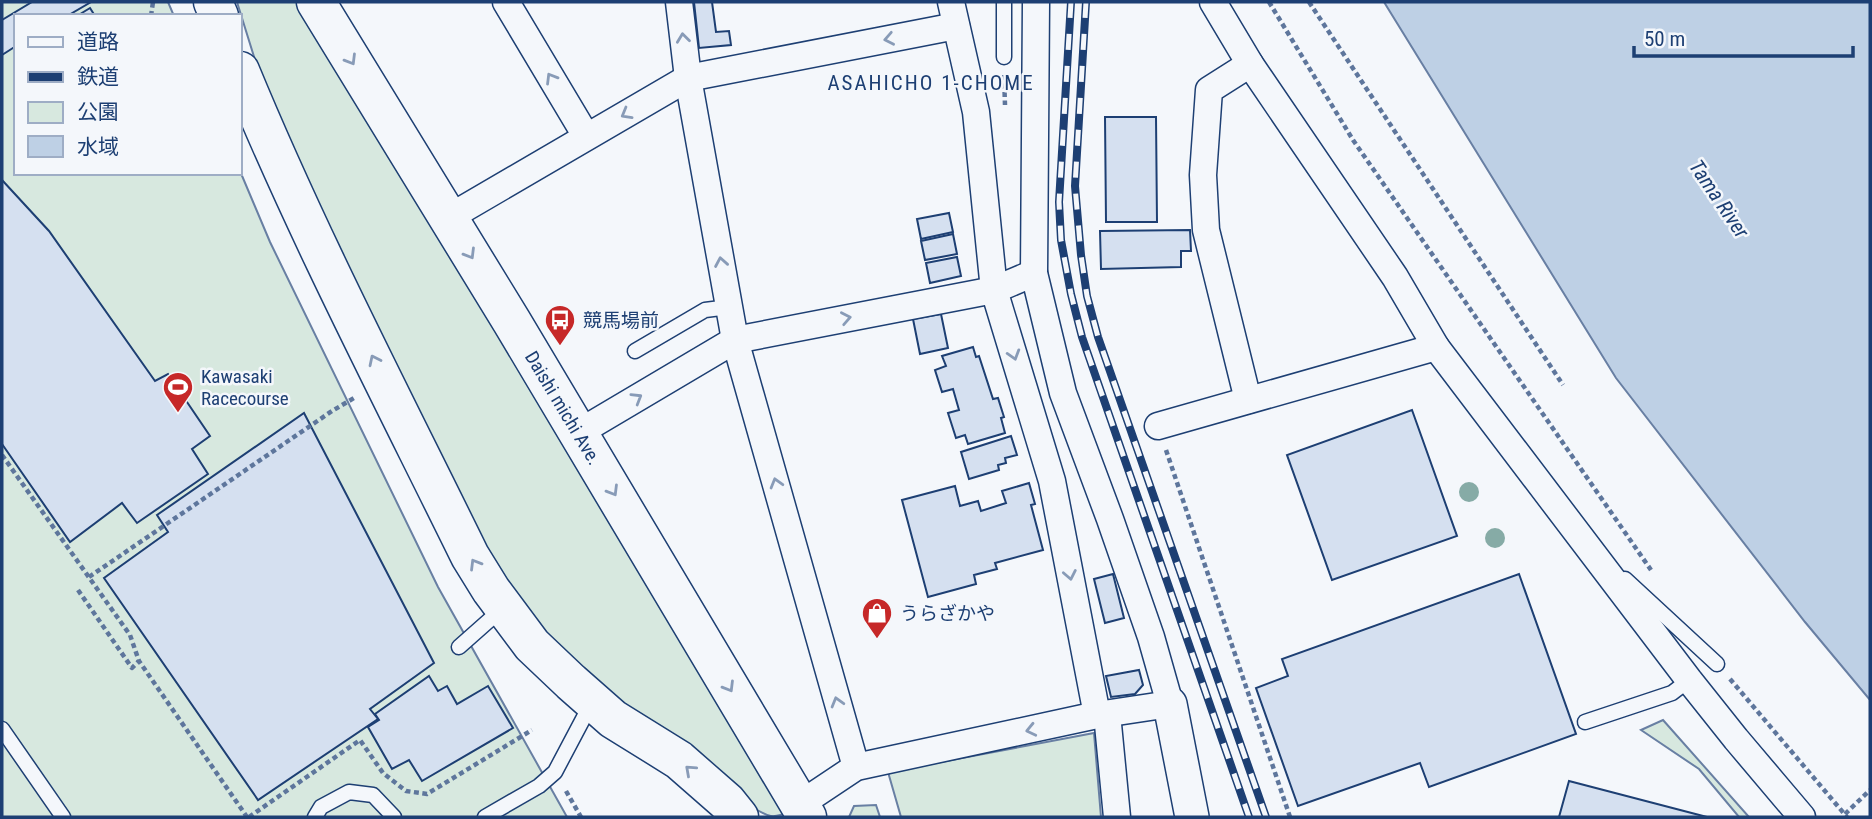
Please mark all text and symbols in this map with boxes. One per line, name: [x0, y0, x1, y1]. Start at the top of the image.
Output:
legend: [14, 14, 242, 175]
scale bar: [1634, 14, 1853, 58]
text: 50 m: [1644, 27, 1685, 51]
text: 道路: [77, 30, 119, 54]
one-way arrow: [883, 31, 895, 46]
one-way arrow: [676, 32, 691, 44]
one-way arrow: [343, 52, 356, 65]
text: 鉄道: [77, 65, 119, 89]
district label: ASAHICHO 1-CHOME: [827, 71, 1035, 95]
one-way arrow: [547, 72, 560, 85]
text: 公園: [77, 100, 119, 124]
one-way arrow: [621, 106, 633, 119]
text: 水域: [77, 135, 119, 159]
water label: Tama River: [1684, 155, 1754, 243]
one-way arrow: [461, 247, 474, 260]
one-way arrow: [714, 256, 729, 268]
bus stop icon: 競馬場前: [543, 303, 577, 347]
place label: 競馬場前: [583, 309, 659, 332]
one-way arrow: [840, 312, 852, 327]
street label: Daishi michi Ave.: [520, 347, 606, 469]
one-way arrow: [1005, 349, 1020, 361]
one-way arrow: [369, 355, 383, 367]
place label: Kawasaki Racecourse: [201, 365, 289, 410]
sports icon: Kawasaki Racecourse: [161, 370, 195, 414]
one-way arrow: [629, 394, 642, 407]
one-way arrow: [769, 477, 784, 489]
one-way arrow: [604, 484, 617, 497]
one-way arrow: [471, 559, 484, 572]
one-way arrow: [1062, 569, 1077, 581]
shop icon: うらざかや: [860, 596, 894, 640]
place label: うらざかや: [900, 602, 995, 625]
one-way arrow: [721, 679, 734, 692]
one-way arrow: [831, 696, 846, 708]
one-way arrow: [1025, 722, 1037, 737]
one-way arrow: [685, 766, 698, 778]

